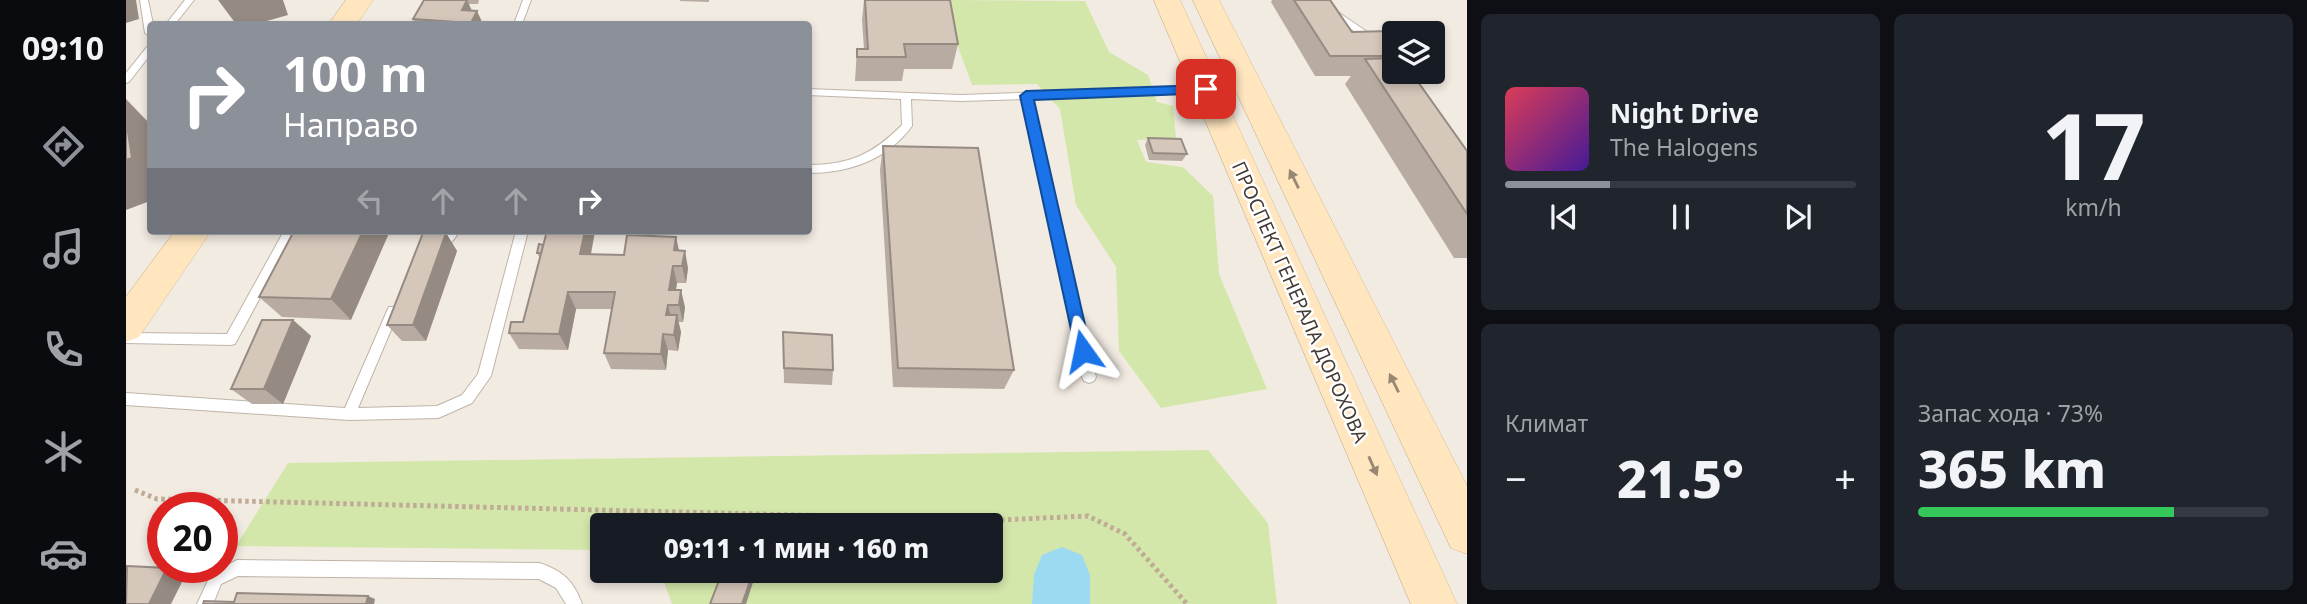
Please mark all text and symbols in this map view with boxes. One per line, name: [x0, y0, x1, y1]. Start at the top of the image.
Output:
map controls: [1382, 21, 1445, 84]
button: layers: [1382, 21, 1445, 84]
text: 09:10: [22, 26, 104, 69]
text: 100 m: [283, 40, 428, 106]
icon: right: [168, 49, 259, 140]
pin: [1176, 59, 1236, 119]
icon: arrive: [1187, 70, 1225, 108]
text: 17: [2041, 83, 2146, 207]
text: Night Drive: [1610, 95, 1759, 131]
text: Направо: [283, 103, 418, 146]
icon: directions: [39, 122, 88, 171]
text: The Halogens: [1610, 131, 1758, 163]
street label: ПРОСПЕКТ ГЕНЕРАЛА ДОРОХОВА: [1226, 157, 1374, 448]
one-way arrow: [1288, 169, 1299, 189]
icon: left: [351, 182, 389, 220]
icon: ahead: [424, 182, 462, 220]
icon: ahead: [497, 182, 535, 220]
icon: right: [570, 182, 608, 220]
text: km/h: [2065, 191, 2122, 223]
icon: previous: [1545, 198, 1583, 236]
icon: pause: [1662, 198, 1700, 236]
icon: next: [1779, 198, 1817, 236]
icon: music: [39, 224, 88, 273]
position arrow: [1046, 314, 1120, 388]
icon: phone: [39, 325, 88, 374]
one-way arrow: [1388, 373, 1399, 393]
text: Запас хода · 73%: [1918, 397, 2103, 429]
text: Климат: [1505, 407, 1588, 439]
icon: climate: [39, 427, 88, 476]
text: 365 km: [1918, 432, 2106, 503]
text: 21.5°: [1617, 442, 1744, 513]
text: −: [1505, 452, 1527, 504]
text: +: [1834, 452, 1856, 504]
one-way arrow: [1367, 456, 1379, 476]
speed limit sign: 20: [147, 492, 238, 583]
icon: car: [39, 529, 88, 578]
text: 09:11 · 1 мин · 160 m: [664, 530, 929, 566]

